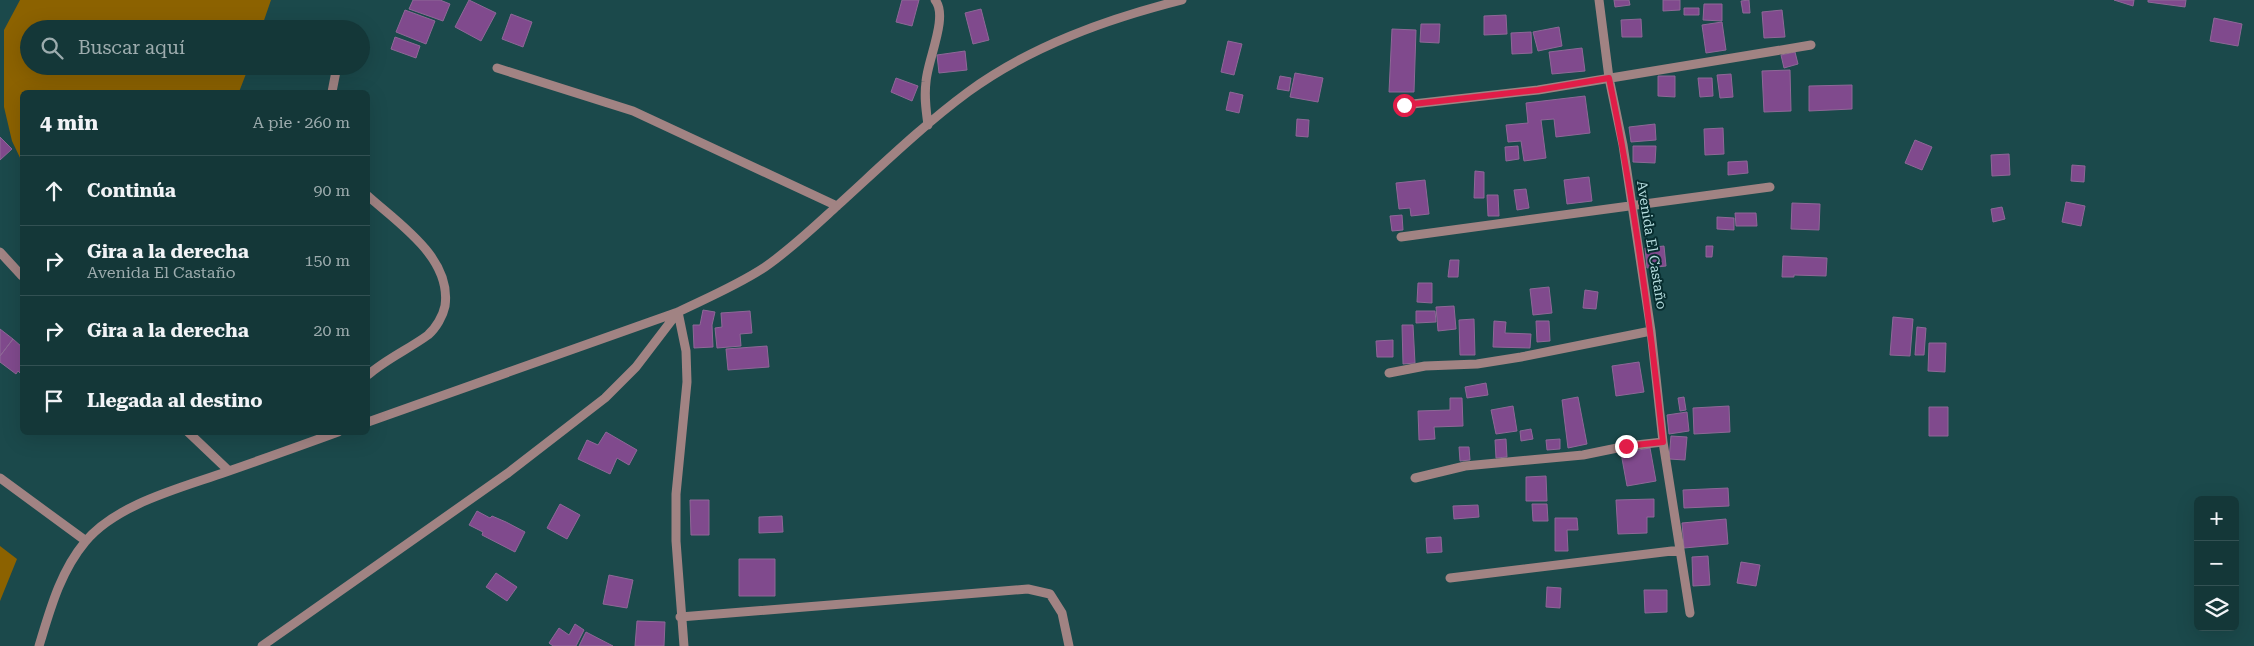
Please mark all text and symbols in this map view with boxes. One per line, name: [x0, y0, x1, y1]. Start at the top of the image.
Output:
search box: [20, 20, 370, 75]
icon: search: [38, 34, 66, 62]
text: Buscar aquí: [78, 36, 185, 59]
route start: [1393, 94, 1416, 117]
text: 4 min: [40, 111, 98, 135]
text: A pie · 260 m: [253, 113, 350, 132]
icon: ahead: [40, 177, 68, 205]
text: Continúa: [87, 179, 176, 202]
street label: Avenida El Castaño: [1634, 180, 1670, 310]
text: 90 m: [313, 181, 350, 200]
text: Gira a la derecha: [87, 240, 249, 263]
icon: right: [40, 247, 68, 275]
text: 150 m: [304, 251, 350, 270]
text: Avenida El Castaño: [87, 263, 236, 282]
icon: right: [40, 317, 68, 345]
text: Gira a la derecha: [87, 319, 249, 342]
text: 20 m: [313, 321, 350, 340]
icon: arrive: [40, 387, 68, 415]
text: Llegada al destino: [87, 389, 263, 412]
route end: [1615, 435, 1638, 458]
map controls: [2194, 496, 2239, 631]
button: +: [2194, 496, 2239, 541]
button: −: [2194, 541, 2239, 586]
button: layers: [2194, 586, 2239, 631]

